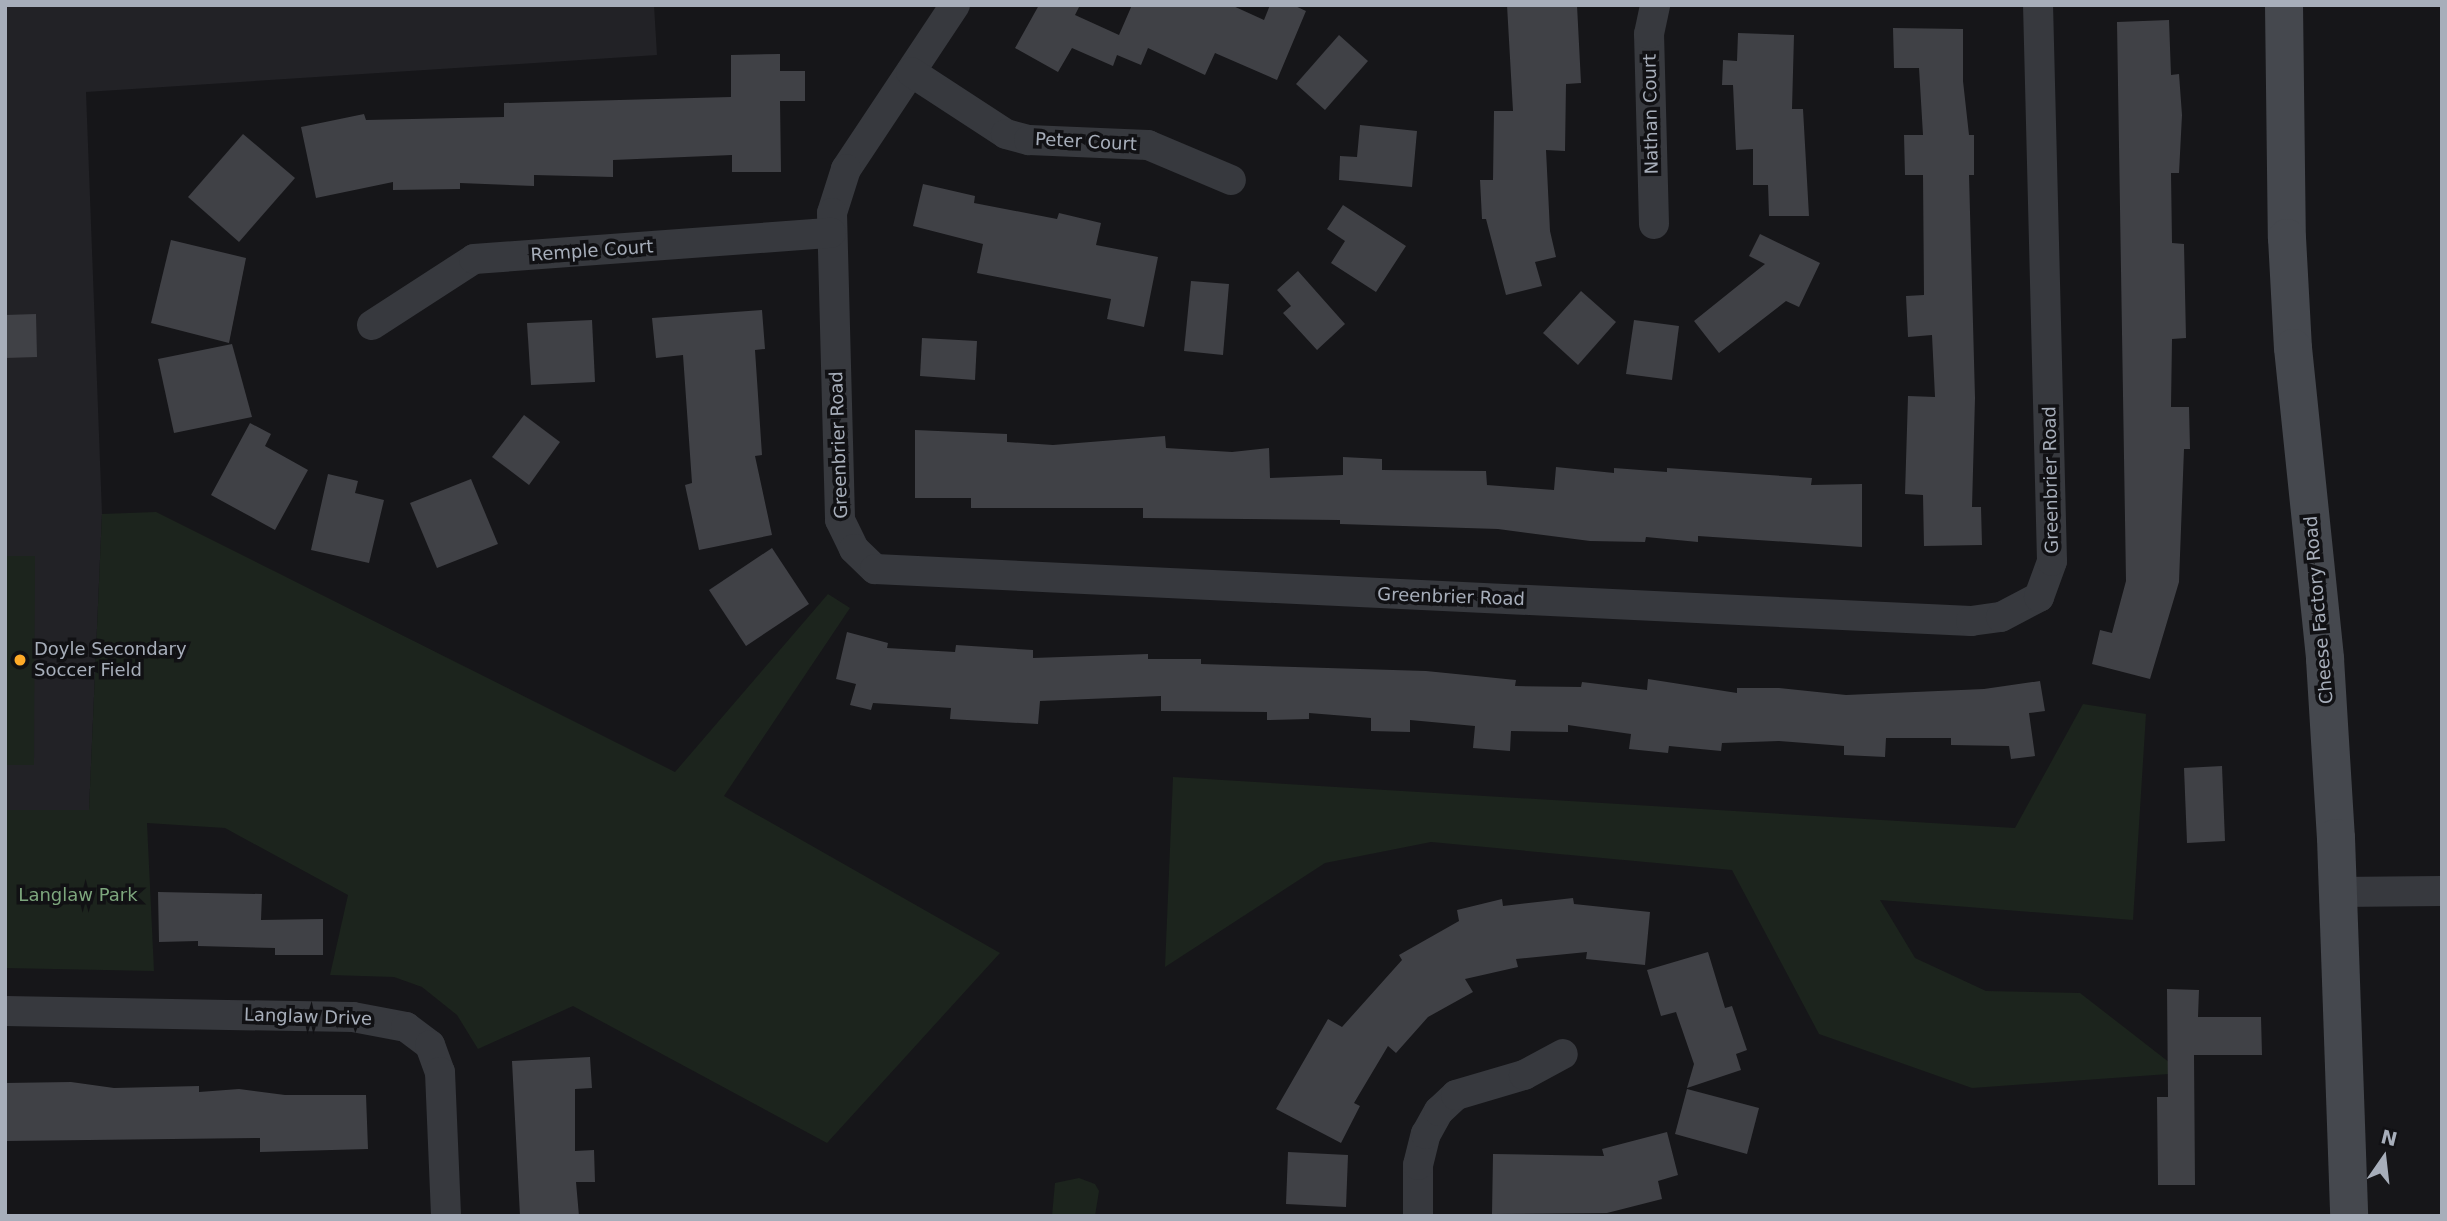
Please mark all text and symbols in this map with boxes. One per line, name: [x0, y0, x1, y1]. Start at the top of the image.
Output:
street label: Nathan Court: [1639, 54, 1663, 174]
street label: Peter Court: [1035, 129, 1137, 155]
street label: Remple Court: [530, 236, 654, 266]
street label: Greenbrier Road: [826, 371, 852, 519]
street label: Greenbrier Road: [2039, 406, 2063, 554]
street label: Cheese Factory Road: [2300, 515, 2338, 705]
street label: Greenbrier Road: [1377, 584, 1525, 610]
place label: Doyle Secondary Soccer Field: [34, 639, 187, 682]
marker: Doyle Secondary Soccer Field: [12, 652, 28, 668]
park label: Langlaw Park: [18, 884, 138, 906]
street label: Langlaw Drive: [243, 1004, 373, 1030]
north arrow: [2349, 1123, 2419, 1193]
text: N: [2379, 1125, 2399, 1150]

